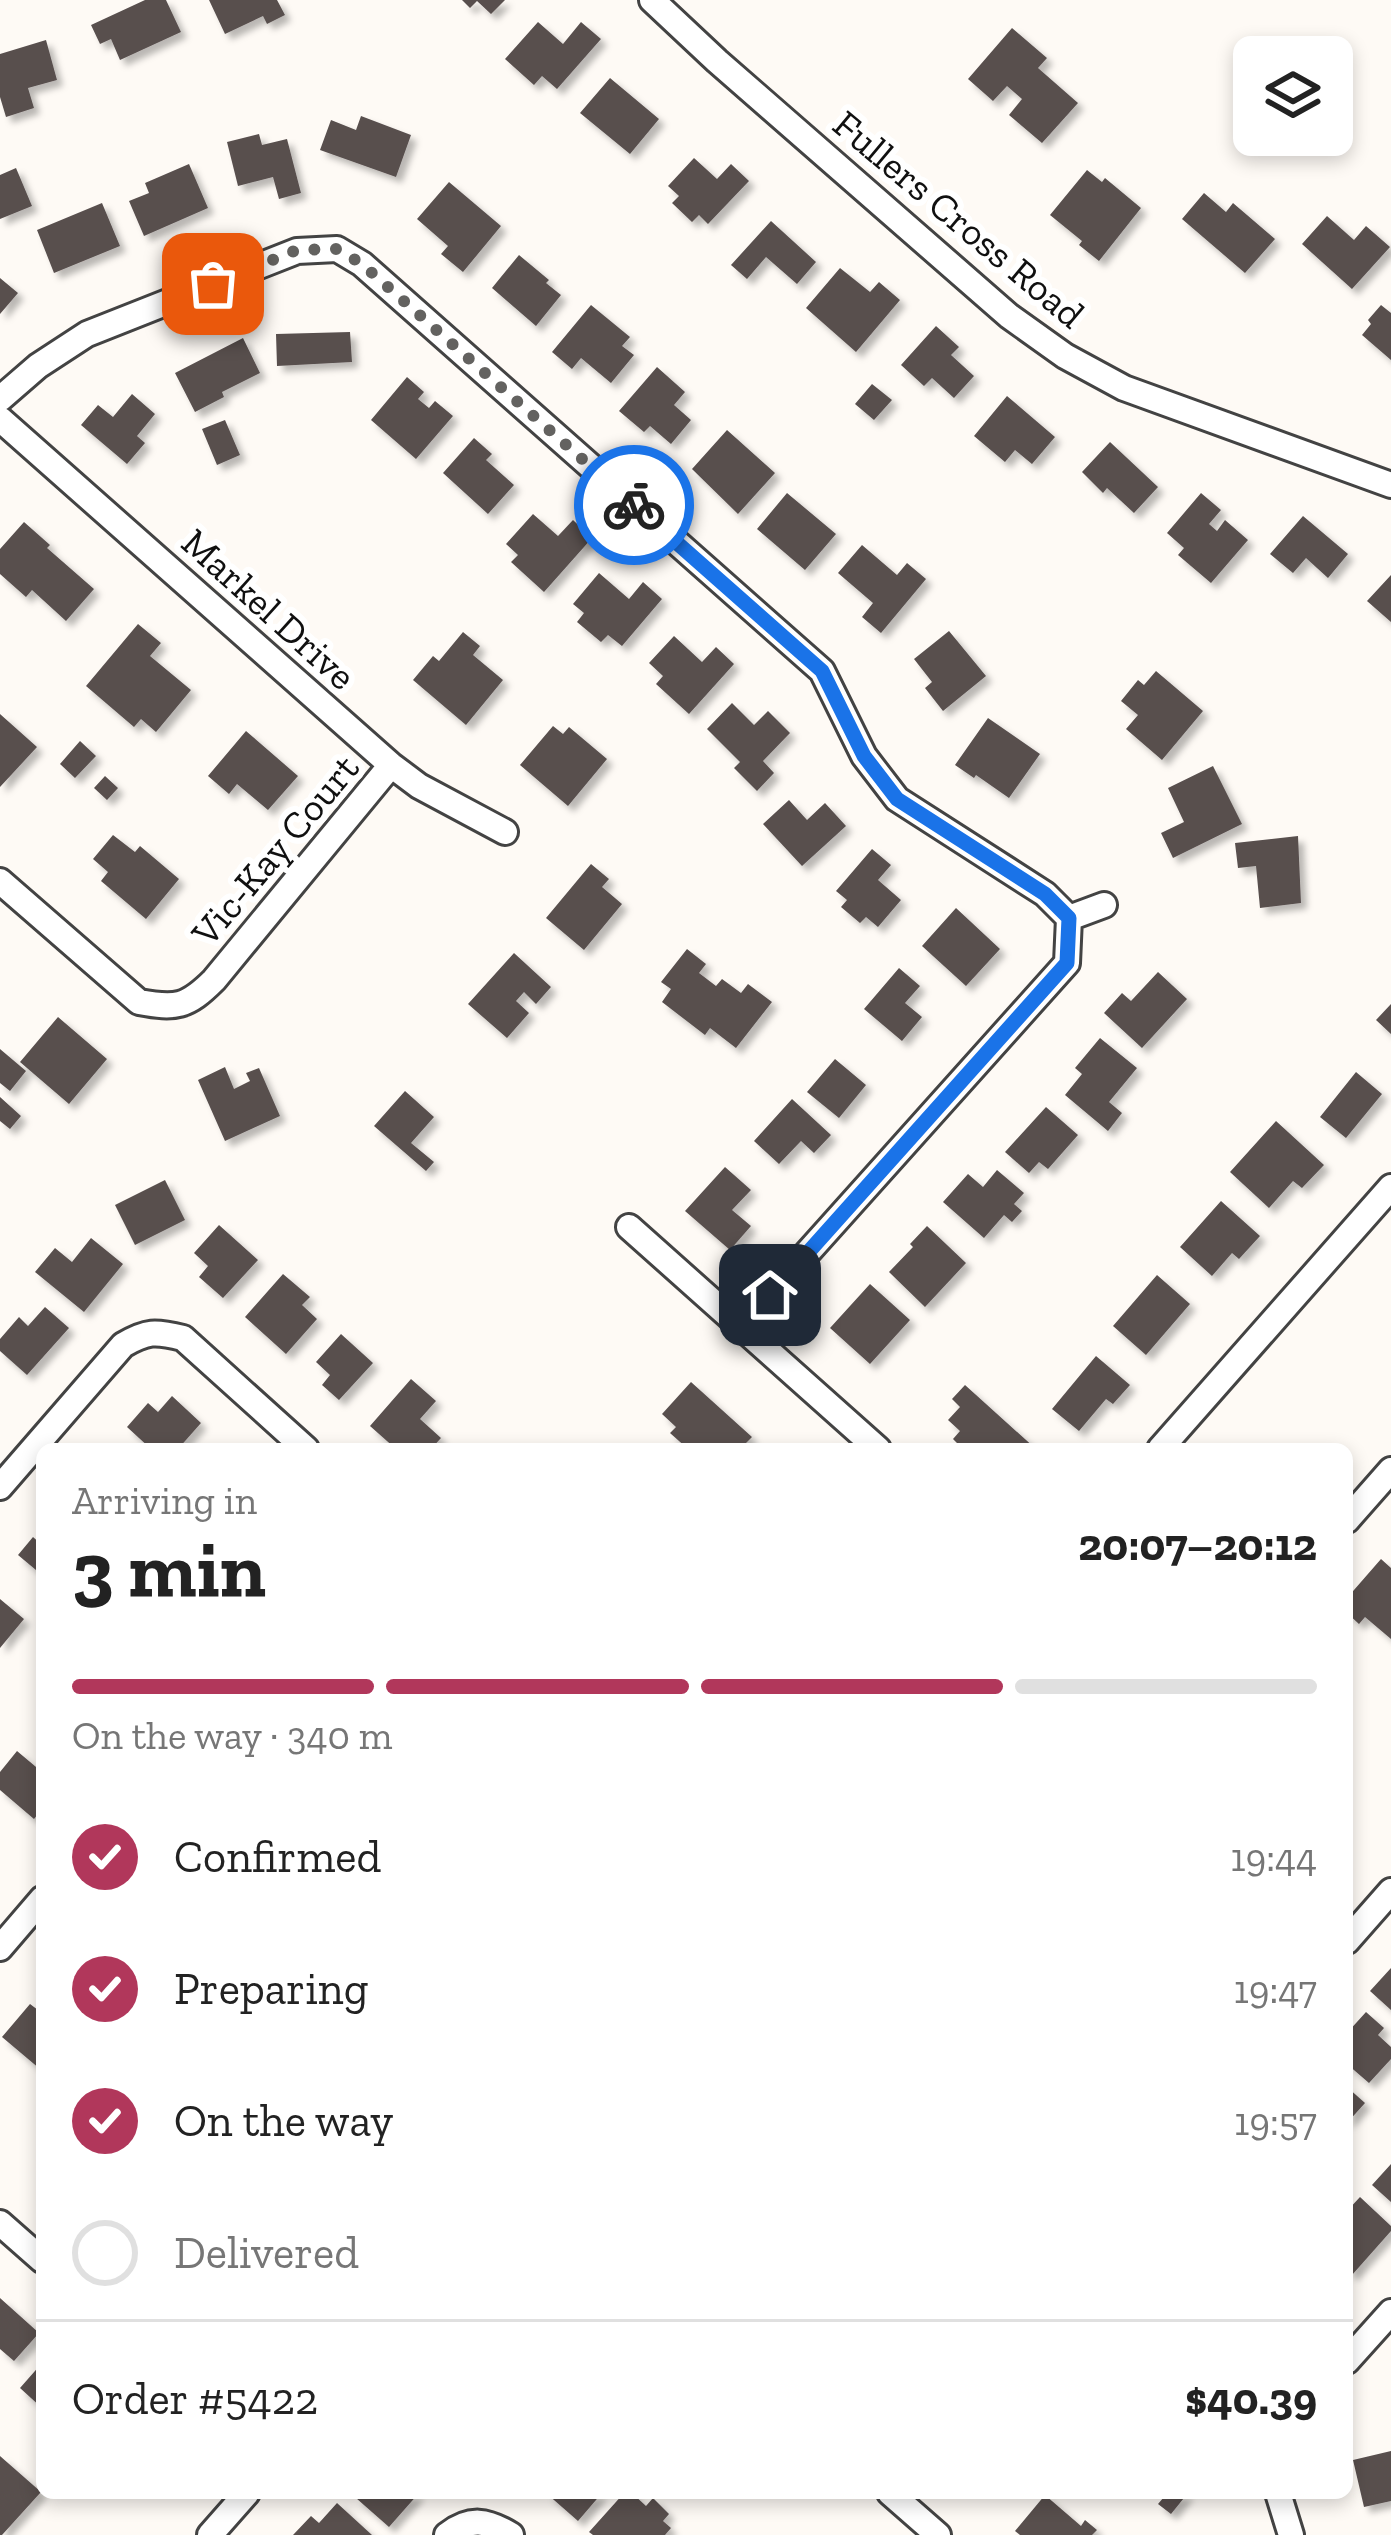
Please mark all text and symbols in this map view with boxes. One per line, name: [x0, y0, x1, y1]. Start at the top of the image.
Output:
map controls: [1233, 36, 1353, 156]
button: layers: [1233, 36, 1353, 156]
street label: Fullers Cross Road: [824, 100, 1094, 338]
pin: [162, 233, 264, 335]
icon: bag: [180, 251, 246, 317]
courier: [574, 445, 694, 565]
icon: bike: [601, 472, 667, 538]
street label: Markel Drive: [172, 519, 366, 699]
street label: Vic-Kay Court: [181, 745, 369, 956]
pin: [719, 1244, 821, 1346]
icon: home: [737, 1262, 803, 1328]
text: Arriving in: [72, 1477, 257, 1524]
text: 20:07–20:12: [1078, 1518, 1317, 1572]
text: 3 min: [72, 1522, 266, 1616]
text: On the way · 340 m: [72, 1712, 392, 1759]
icon: check: [72, 1824, 138, 1890]
text: Confirmed: [174, 1830, 381, 1884]
text: 19:44: [1230, 1834, 1317, 1881]
icon: check: [72, 1956, 138, 2022]
text: Preparing: [174, 1962, 368, 2016]
text: 19:47: [1234, 1966, 1317, 2013]
icon: check: [72, 2088, 138, 2154]
text: On the way: [174, 2094, 393, 2148]
text: 19:57: [1234, 2098, 1317, 2145]
text: Delivered: [174, 2226, 359, 2280]
text: Order #5422: [72, 2372, 318, 2426]
text: $40.39: [1185, 2372, 1317, 2426]

